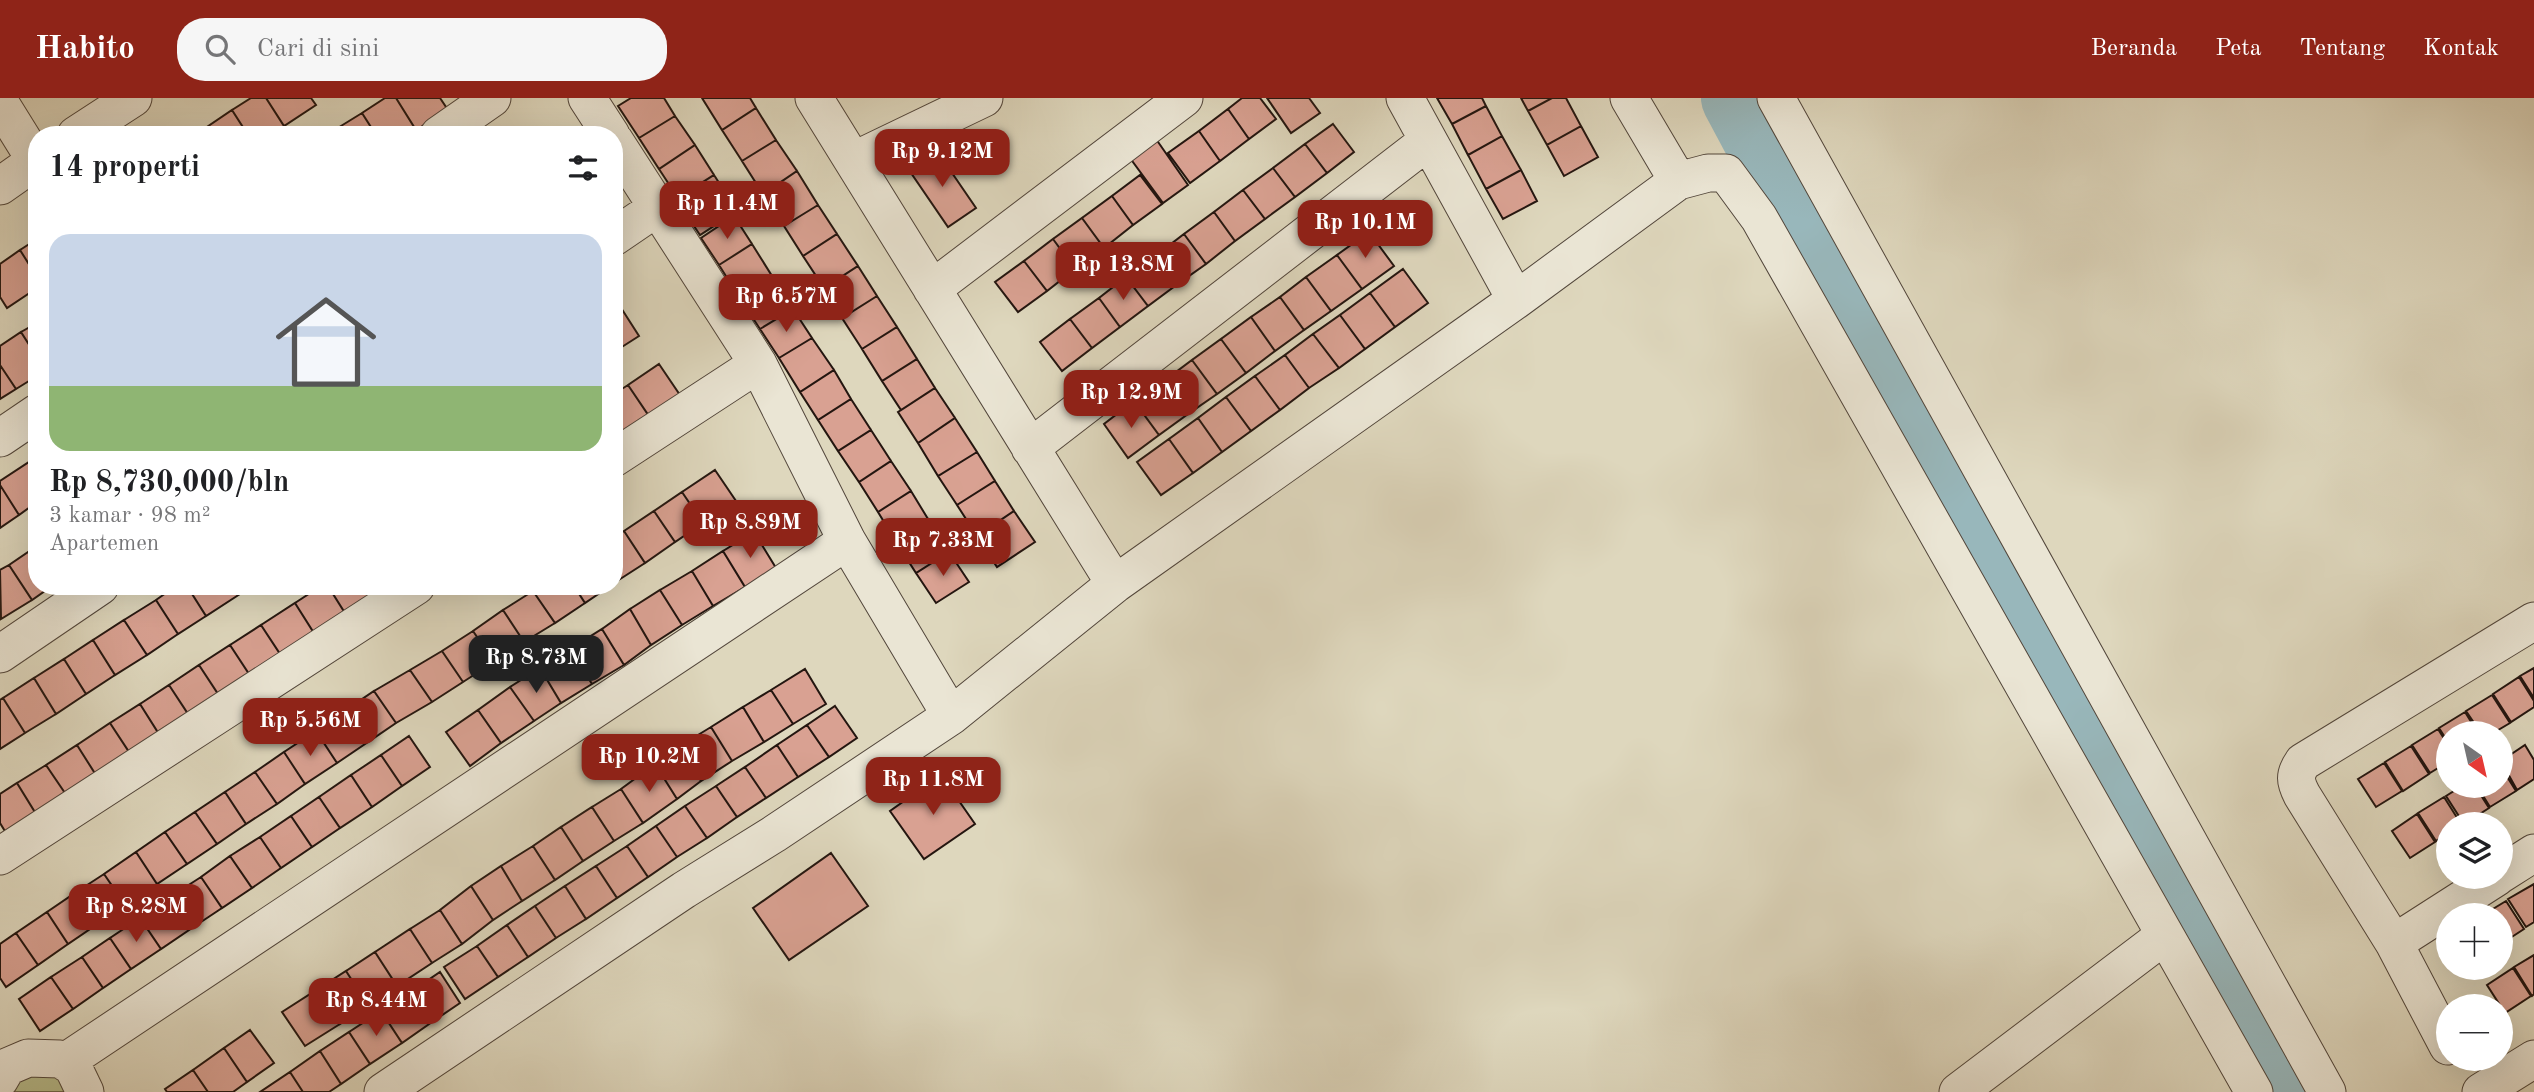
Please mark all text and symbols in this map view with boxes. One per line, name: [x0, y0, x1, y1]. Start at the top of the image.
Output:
search box: [177, 18, 667, 81]
icon: search: [201, 30, 239, 68]
text: Habito: [35, 33, 135, 66]
text: Cari di sini: [257, 36, 379, 62]
text: Beranda: [2091, 37, 2177, 61]
text: Peta: [2215, 37, 2262, 61]
text: Tentang: [2300, 37, 2385, 61]
text: Kontak: [2423, 37, 2499, 61]
pin: Rp 9.12M: [870, 130, 1014, 189]
text: Rp 9.12M: [891, 140, 993, 163]
icon: filters: [564, 149, 602, 187]
text: 14 properti: [49, 153, 200, 183]
pin: Rp 11.4M: [655, 181, 799, 241]
text: Rp 11.4M: [676, 192, 778, 215]
pin: Rp 10.1M: [1293, 200, 1437, 260]
text: Rp 10.1M: [1314, 211, 1416, 234]
pin: Rp 13.8M: [1051, 242, 1195, 302]
text: Rp 13.8M: [1072, 253, 1174, 276]
pin: Rp 6.57M: [714, 274, 858, 334]
icon: home: [263, 279, 389, 405]
text: Rp 6.57M: [735, 285, 837, 308]
pin: Rp 12.9M: [1059, 370, 1203, 430]
text: Rp 12.9M: [1080, 381, 1182, 404]
text: Rp 8,730,000/bln: [49, 468, 289, 498]
pin: Rp 8.89M: [678, 500, 822, 560]
text: 3 kamar · 98 m²: [49, 504, 211, 527]
text: Rp 8.89M: [699, 511, 801, 534]
pin: Rp 7.33M: [871, 518, 1015, 578]
text: Rp 7.33M: [892, 529, 994, 552]
text: Apartemen: [49, 532, 159, 555]
pin: Rp 8.73M: [464, 636, 608, 695]
text: Rp 8.73M: [485, 646, 587, 669]
pin: Rp 5.56M: [238, 698, 382, 758]
text: Rp 5.56M: [259, 709, 361, 732]
north arrow: [2436, 721, 2513, 798]
map controls: [2436, 721, 2513, 1071]
pin: Rp 10.2M: [577, 734, 721, 794]
text: Rp 10.2M: [598, 745, 700, 768]
pin: Rp 11.8M: [861, 758, 1005, 817]
text: Rp 11.8M: [882, 768, 984, 791]
button: layers: [2436, 812, 2513, 889]
pin: Rp 8.28M: [64, 884, 208, 944]
text: Rp 8.28M: [85, 895, 187, 918]
button: +: [2436, 903, 2513, 980]
pin: Rp 8.44M: [304, 978, 448, 1038]
text: Rp 8.44M: [325, 989, 427, 1012]
button: −: [2436, 994, 2513, 1071]

